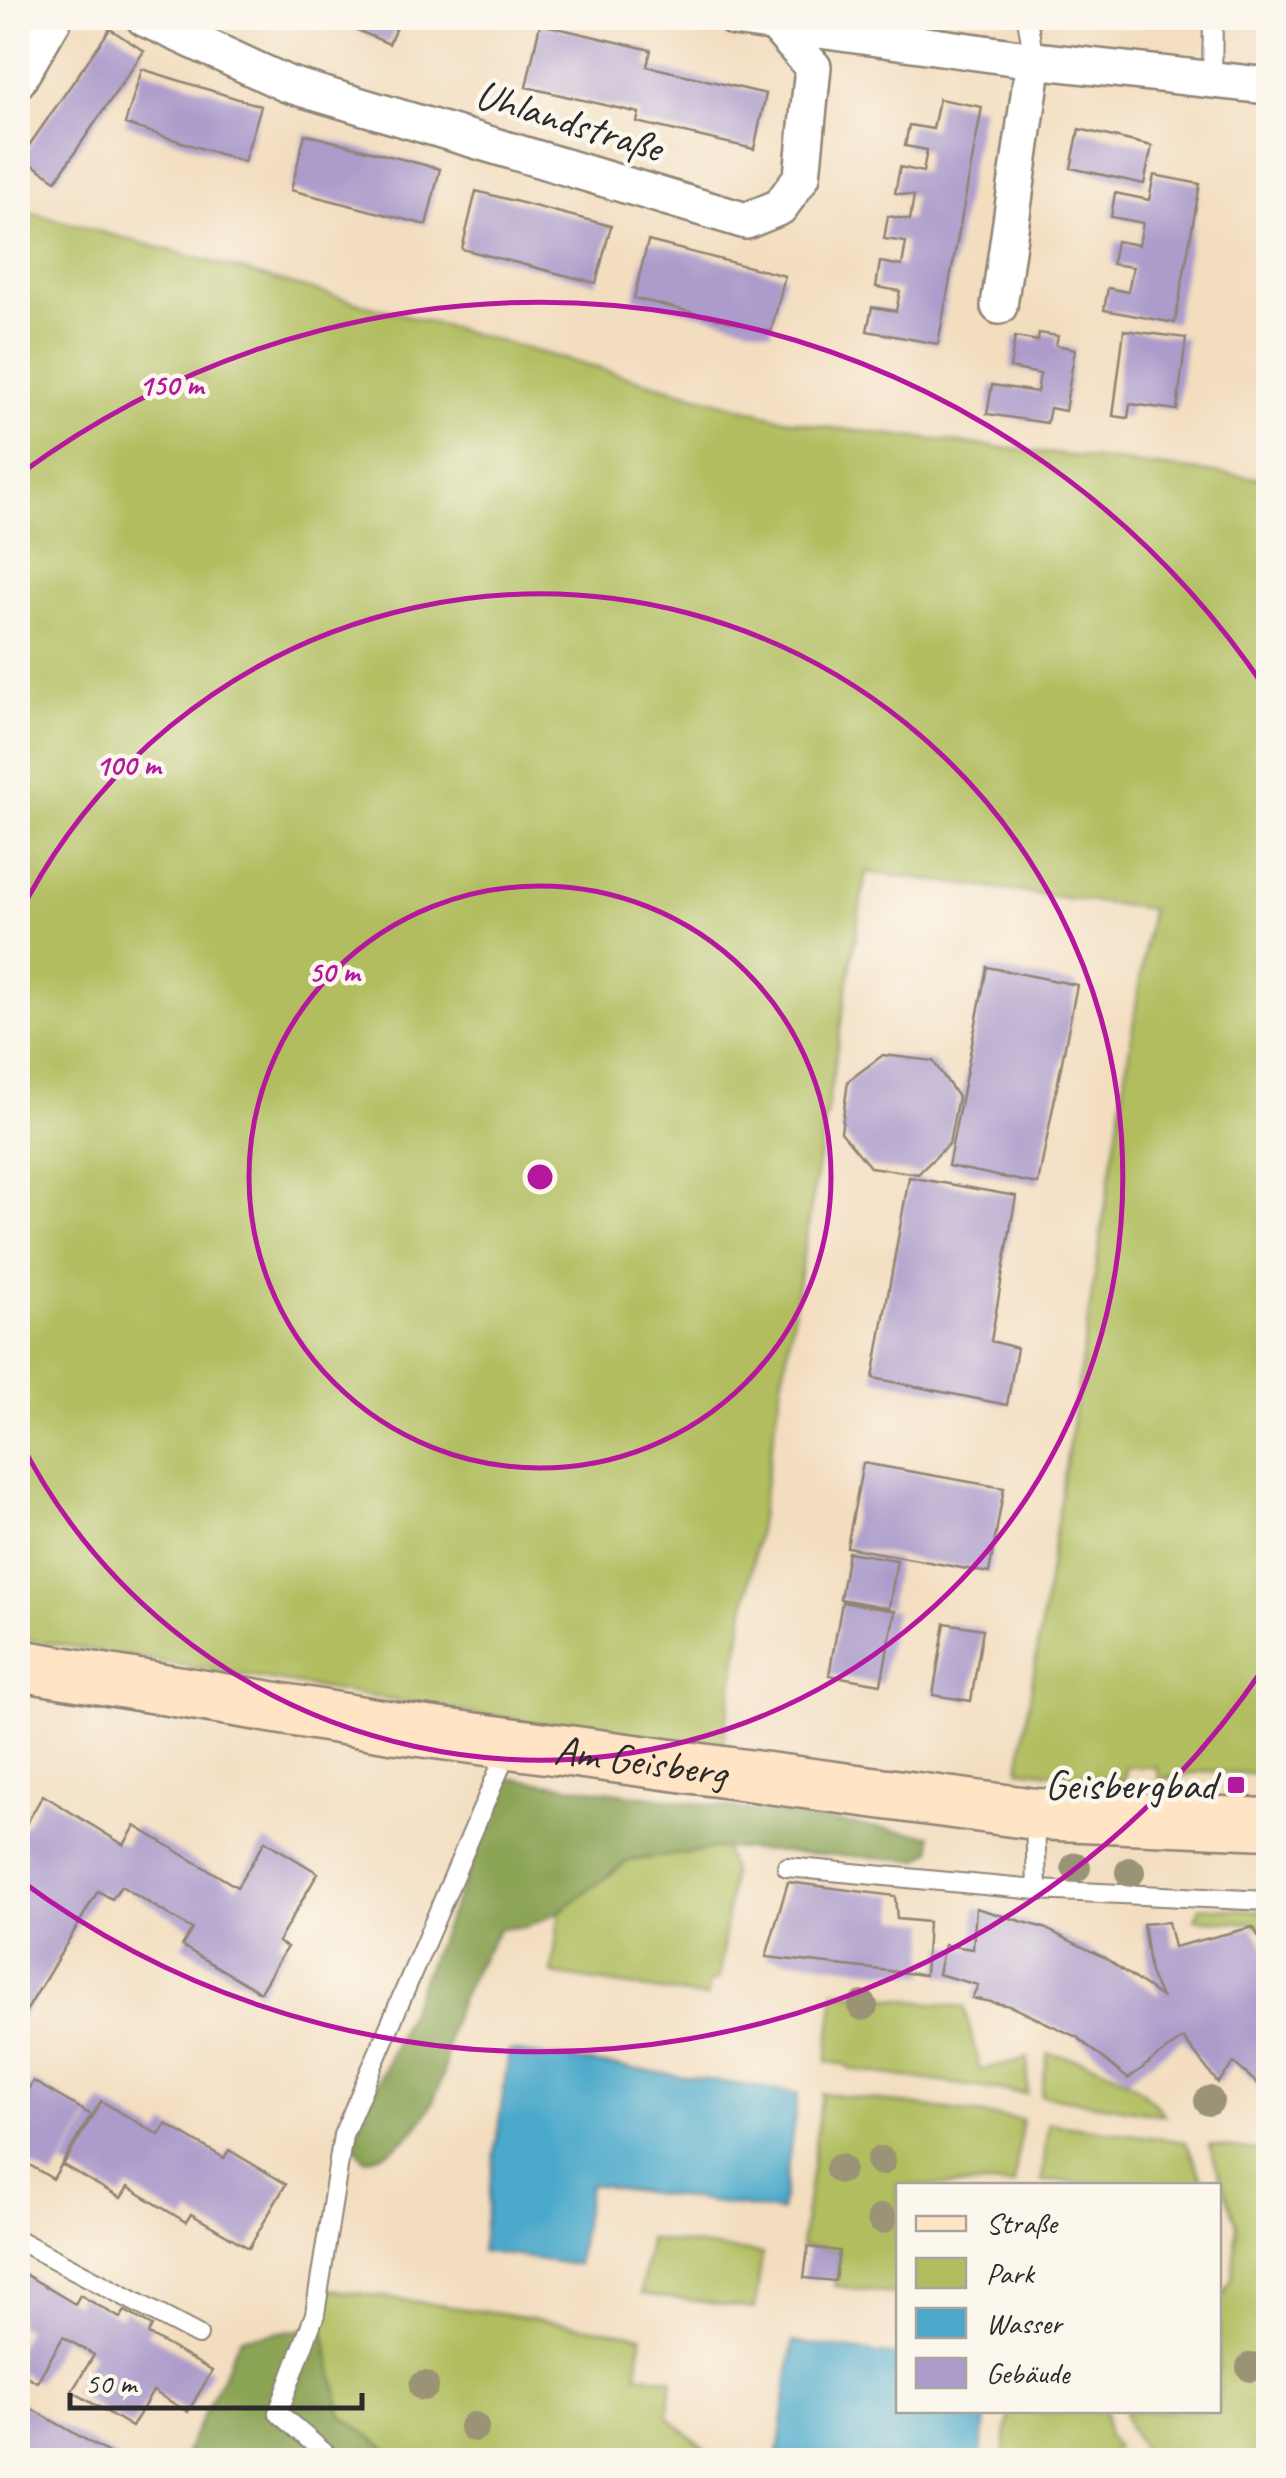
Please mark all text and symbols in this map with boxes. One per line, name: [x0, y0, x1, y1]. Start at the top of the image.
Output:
street label: Uhlandstraße: [469, 68, 672, 175]
text: 150 m: [139, 366, 206, 404]
text: 100 m: [96, 746, 163, 784]
text: 50 m: [309, 953, 362, 991]
centre of rings: [522, 1159, 558, 1195]
street label: Am Geisberg: [551, 1723, 733, 1799]
place label: Geisbergbad: [1045, 1759, 1221, 1812]
marker: Geisbergbad: [1225, 1774, 1247, 1796]
legend: [896, 2183, 1221, 2413]
text: Straße: [986, 2204, 1059, 2242]
text: Park: [986, 2254, 1036, 2292]
text: Wasser: [986, 2304, 1064, 2342]
scale bar: [70, 2348, 362, 2410]
text: Gebäude: [986, 2354, 1071, 2392]
text: 50 m: [85, 2364, 138, 2402]

